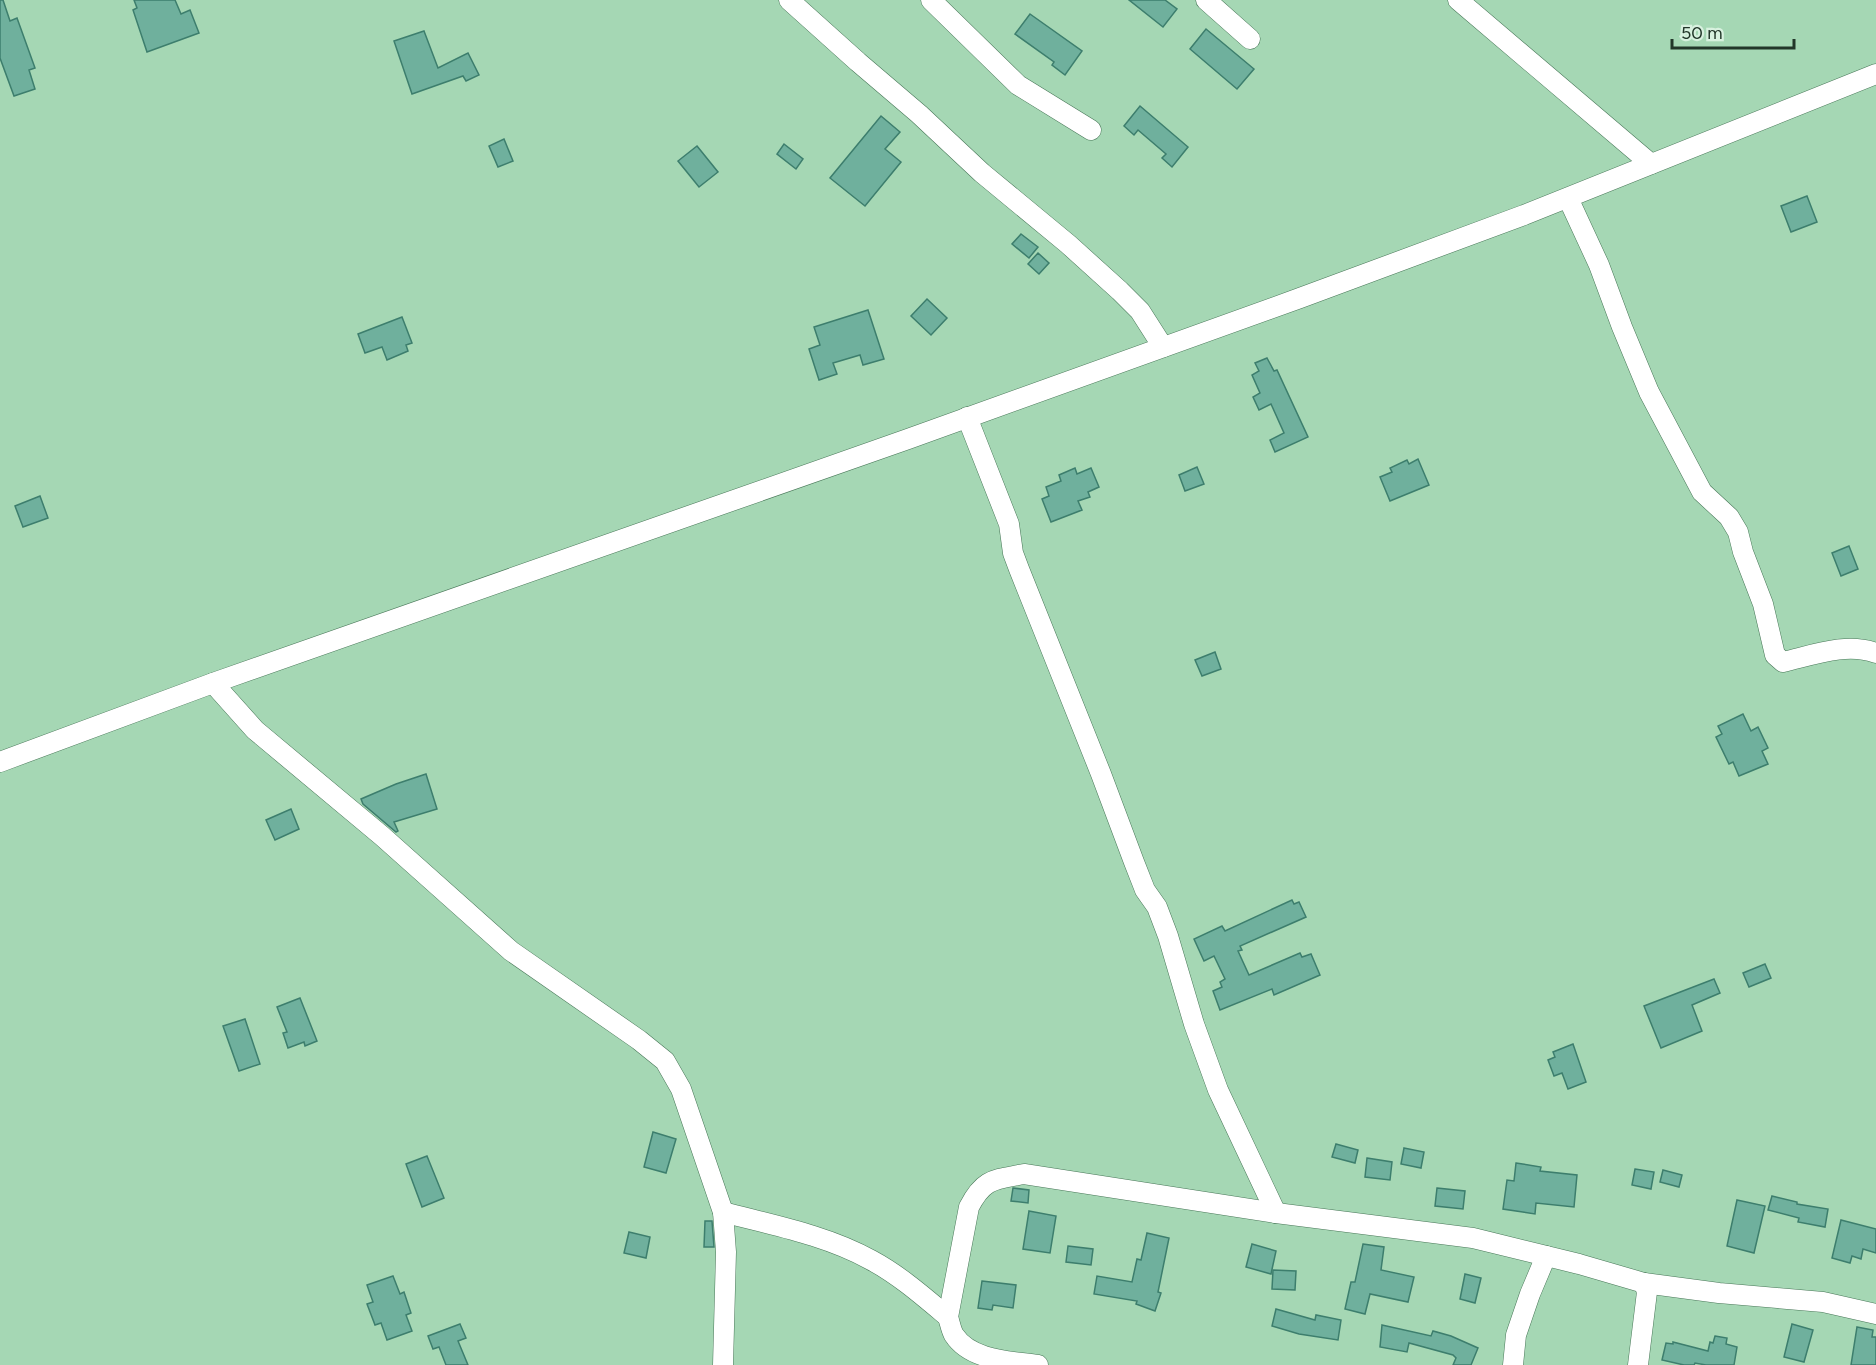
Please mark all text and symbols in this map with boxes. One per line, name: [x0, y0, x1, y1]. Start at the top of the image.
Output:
scale bar: [1672, 12, 1794, 50]
text: 50 m: [1681, 22, 1723, 44]

